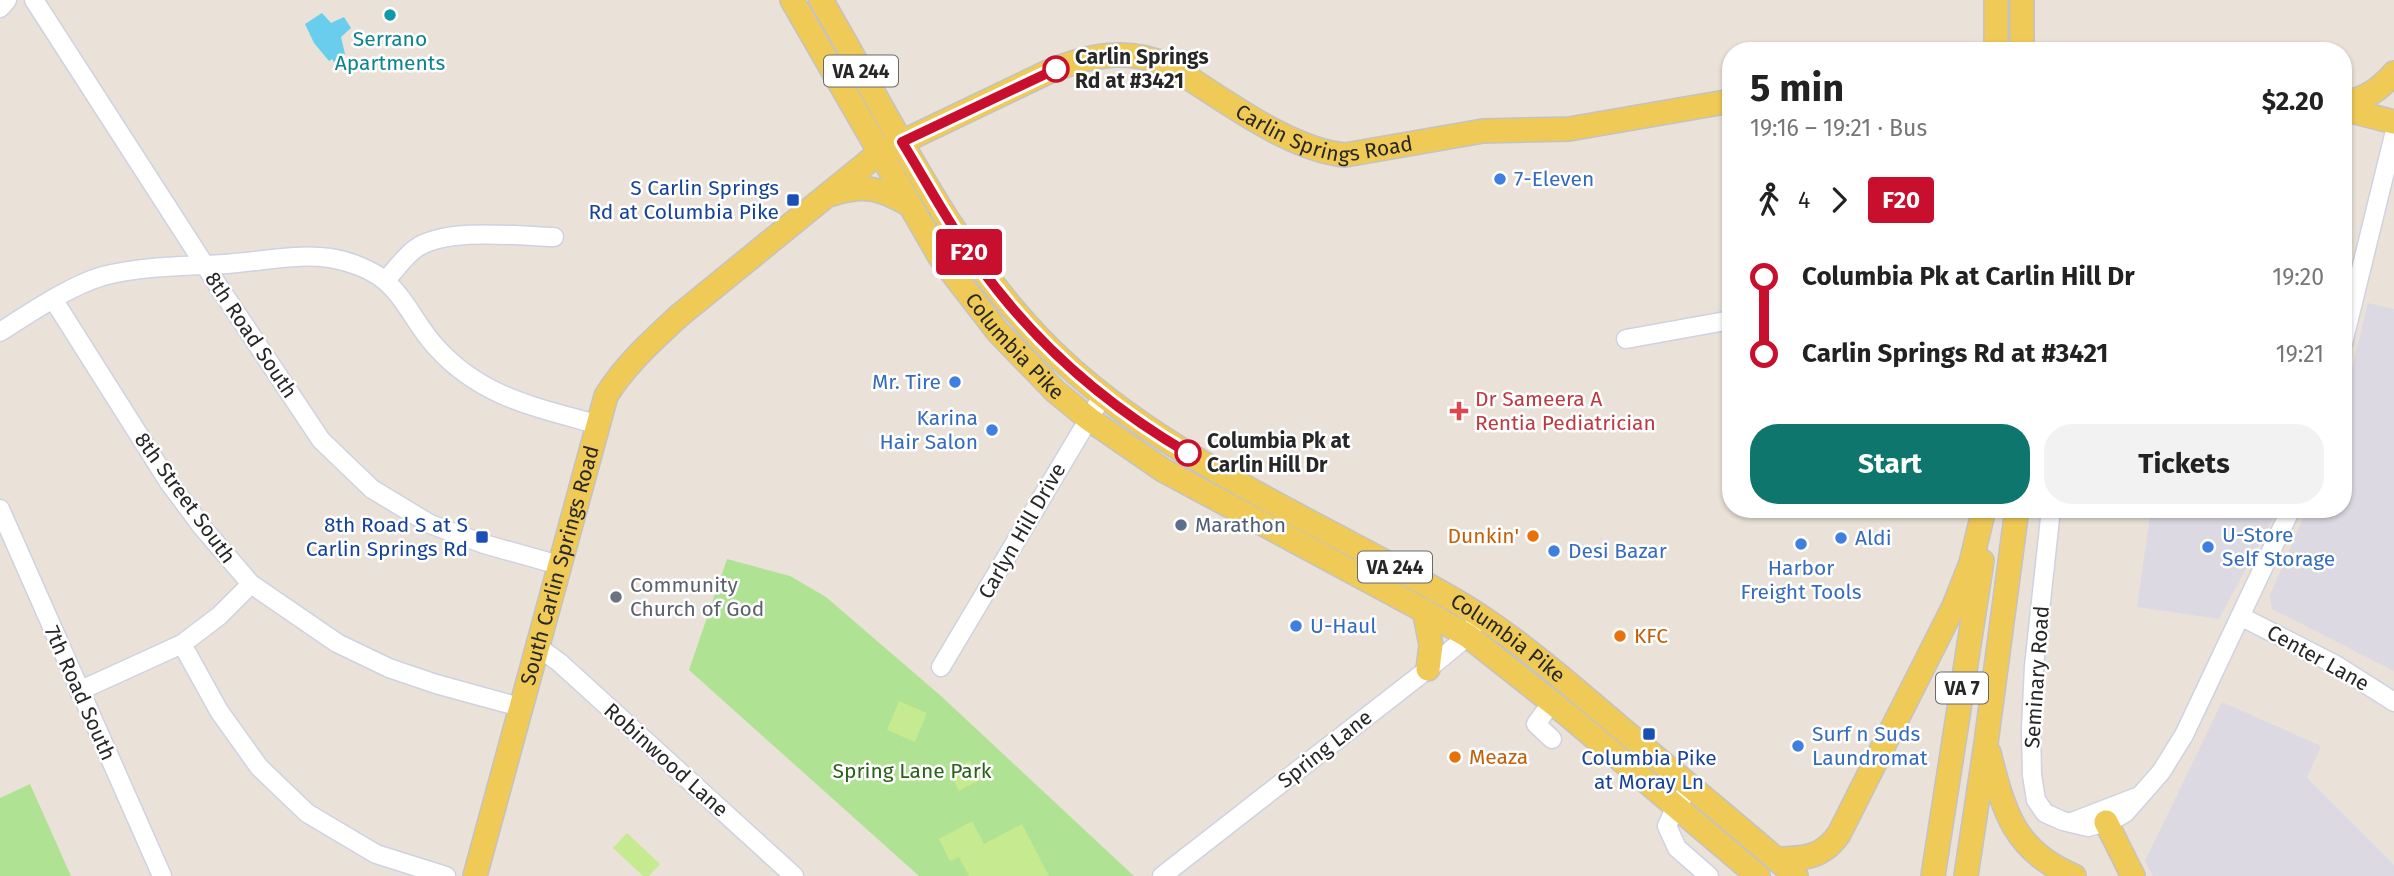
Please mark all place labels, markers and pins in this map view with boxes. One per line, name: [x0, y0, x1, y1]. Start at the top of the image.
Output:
marker: Serrano Apartments: [382, 7, 398, 23]
place label: Serrano Apartments: [335, 26, 445, 76]
place label: Carlin Springs Rd at #3421: [1075, 44, 1209, 94]
marker: Carlin Springs Rd at #3421: [1043, 56, 1069, 82]
place label: 7-Eleven: [1514, 166, 1594, 192]
marker: 7-Eleven: [1492, 171, 1508, 187]
place label: S Carlin Springs Rd at Columbia Pike: [588, 175, 779, 225]
marker: S Carlin Springs Rd at Columbia Pike: [785, 192, 801, 208]
place label: Mr. Tire: [872, 369, 941, 395]
marker: Mr. Tire: [947, 374, 963, 390]
place label: Dr Sameera A Rentia Pediatrician: [1475, 386, 1656, 436]
marker: Dr Sameera A Rentia Pediatrician: [1449, 401, 1469, 421]
place label: Karina Hair Salon: [879, 405, 978, 455]
marker: Karina Hair Salon: [984, 422, 1000, 438]
place label: Columbia Pk at Carlin Hill Dr: [1207, 428, 1351, 478]
marker: Columbia Pk at Carlin Hill Dr: [1175, 440, 1201, 466]
place label: 8th Road S at S Carlin Springs Rd: [306, 512, 468, 562]
place label: Marathon: [1195, 512, 1286, 538]
marker: Marathon: [1173, 517, 1189, 533]
place label: U-Store Self Storage: [2222, 522, 2335, 572]
place label: Dunkin': [1448, 523, 1519, 549]
place label: Aldi: [1855, 525, 1892, 551]
marker: Dunkin': [1525, 528, 1541, 544]
marker: 8th Road S at S Carlin Springs Rd: [474, 529, 490, 545]
marker: Aldi: [1833, 530, 1849, 546]
marker: Harbor Freight Tools: [1793, 536, 1809, 552]
place label: Desi Bazar: [1568, 538, 1667, 564]
marker: U-Store Self Storage: [2200, 539, 2216, 555]
marker: Desi Bazar: [1546, 543, 1562, 559]
place label: Harbor Freight Tools: [1741, 555, 1862, 605]
place label: Community Church of God: [630, 572, 764, 622]
marker: Community Church of God: [608, 589, 624, 605]
place label: U-Haul: [1310, 613, 1376, 639]
marker: U-Haul: [1288, 618, 1304, 634]
place label: KFC: [1634, 623, 1668, 649]
marker: KFC: [1612, 628, 1628, 644]
place label: Surf n Suds Laundromat: [1812, 721, 1928, 771]
marker: Columbia Pike at Moray Ln: [1641, 726, 1657, 742]
marker: Surf n Suds Laundromat: [1790, 738, 1806, 754]
place label: Meaza: [1469, 744, 1528, 770]
place label: Columbia Pike at Moray Ln: [1581, 745, 1717, 795]
marker: Meaza: [1447, 749, 1463, 765]

